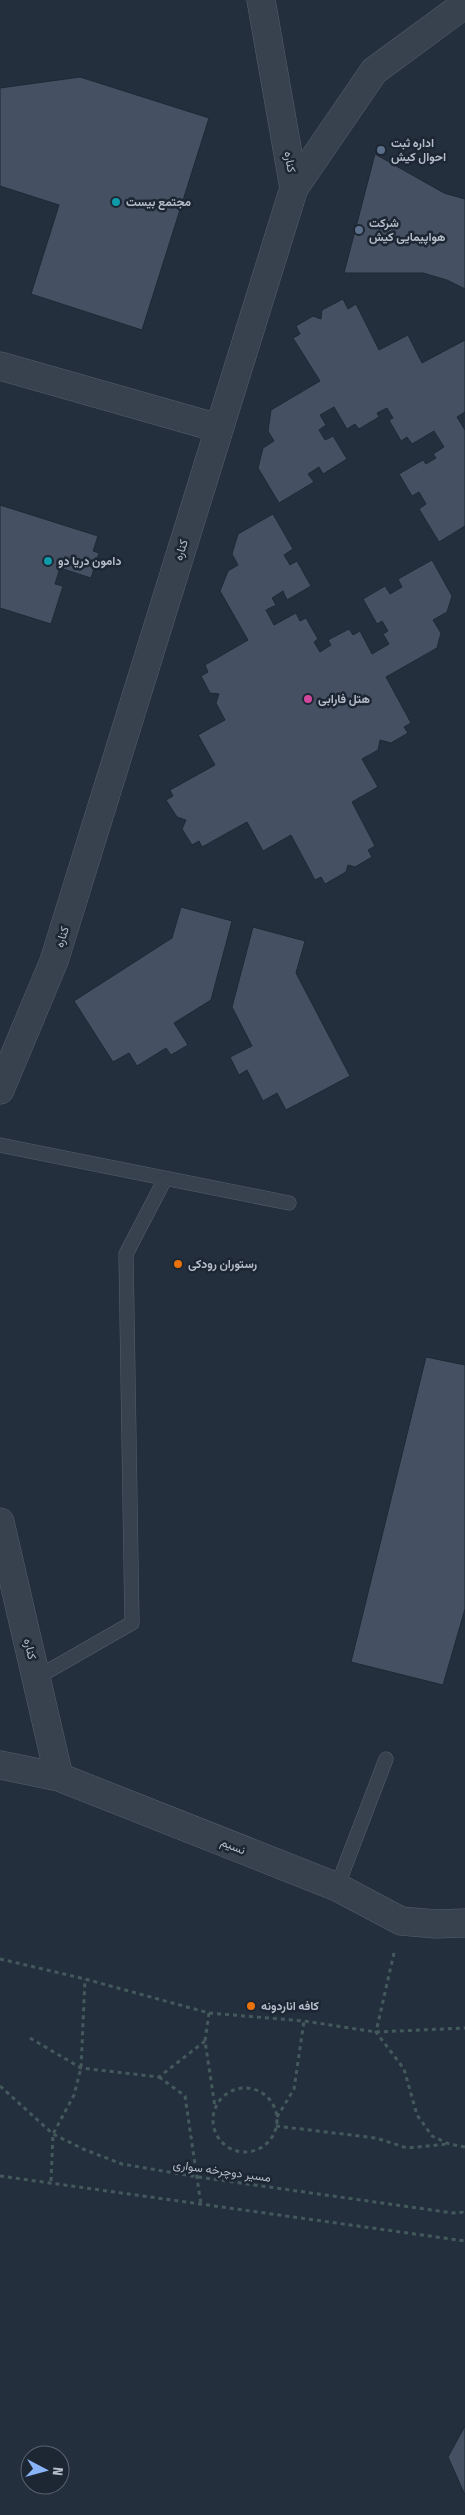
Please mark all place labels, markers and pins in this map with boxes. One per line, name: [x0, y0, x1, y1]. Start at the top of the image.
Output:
place label: اداره ثبت احوال کیش: [391, 136, 446, 165]
marker: اداره ثبت احوال کیش: [375, 144, 387, 156]
place label: مجتمع بیست: [126, 195, 192, 210]
marker: مجتمع بیست: [110, 196, 122, 208]
place label: شرکت هواپیمایی کیش: [369, 216, 445, 245]
marker: شرکت هواپیمایی کیش: [353, 224, 365, 236]
place label: دامون دریا دو: [58, 554, 121, 569]
marker: دامون دریا دو: [42, 555, 54, 567]
place label: هتل فارابی: [318, 692, 370, 707]
marker: هتل فارابی: [302, 693, 314, 705]
place label: رستوران رودکی: [188, 1257, 257, 1272]
marker: رستوران رودکی: [172, 1258, 184, 1270]
place label: کافه اناردونه: [261, 1999, 320, 2014]
marker: کافه اناردونه: [245, 2000, 257, 2012]

